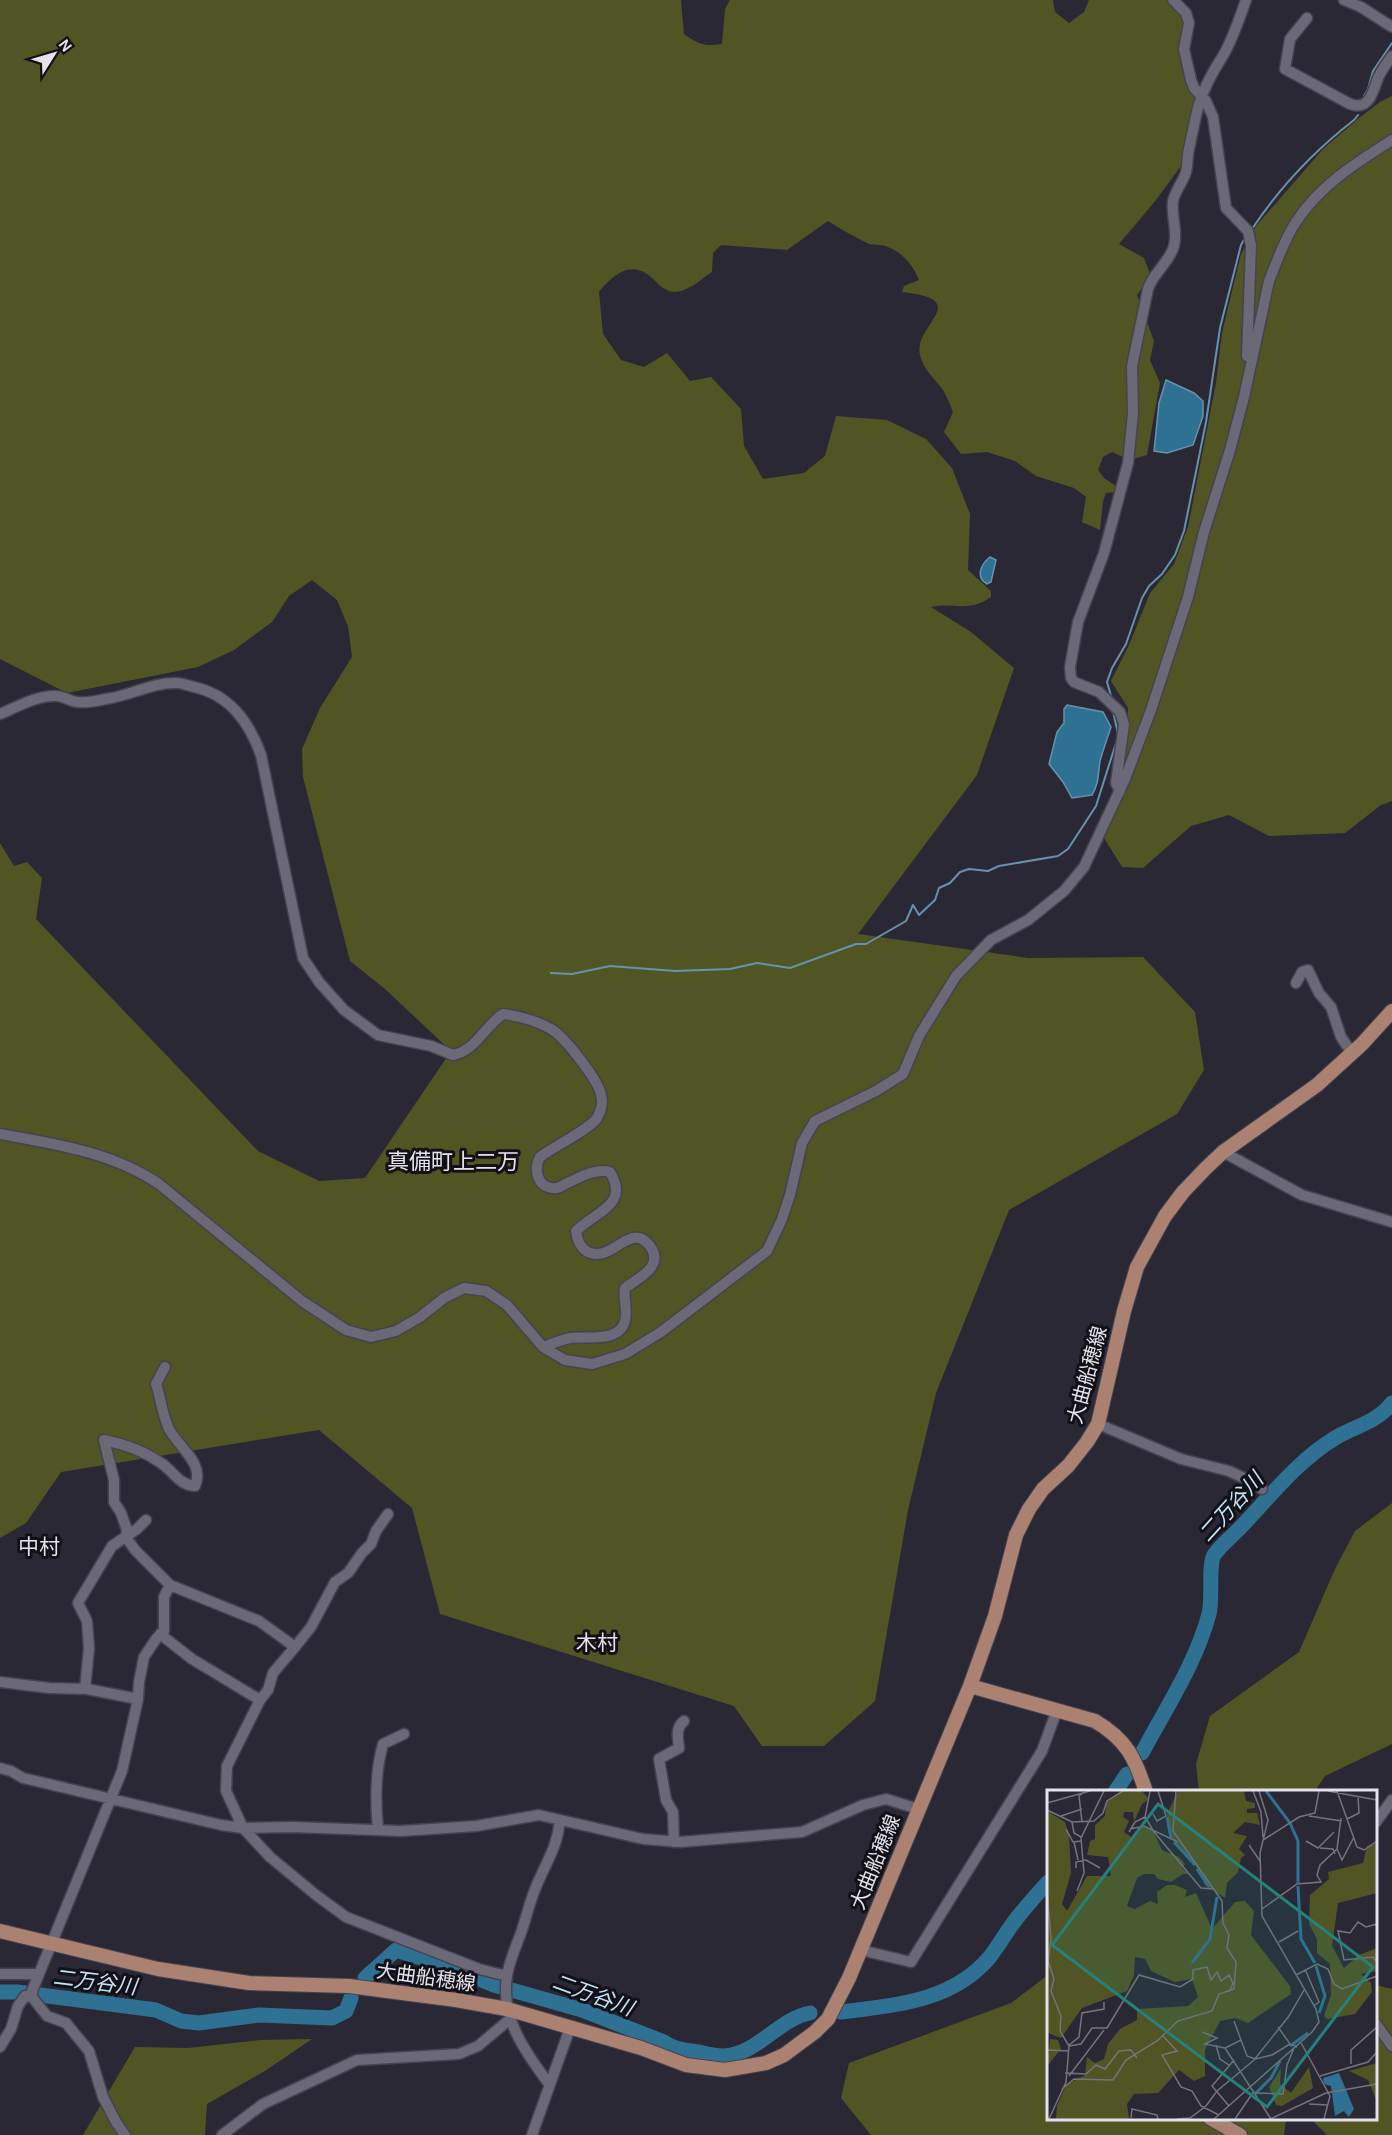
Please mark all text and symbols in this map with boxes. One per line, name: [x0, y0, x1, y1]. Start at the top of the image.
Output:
north arrow: [24, 24, 84, 84]
text: N: [55, 35, 77, 56]
district label: 真備町上二万: [387, 1149, 519, 1175]
street label: 大曲船穂線: [1063, 1324, 1112, 1426]
water label: 二万谷川: [1194, 1466, 1269, 1546]
district label: 中村: [18, 1535, 60, 1559]
district label: 木村: [576, 1631, 618, 1655]
inset map: [1047, 1790, 1377, 2120]
street label: 大曲船穂線: [846, 1812, 905, 1913]
street label: 大曲船穂線: [375, 1959, 477, 1996]
water label: 二万谷川: [52, 1965, 140, 1999]
water label: 二万谷川: [549, 1969, 638, 2021]

